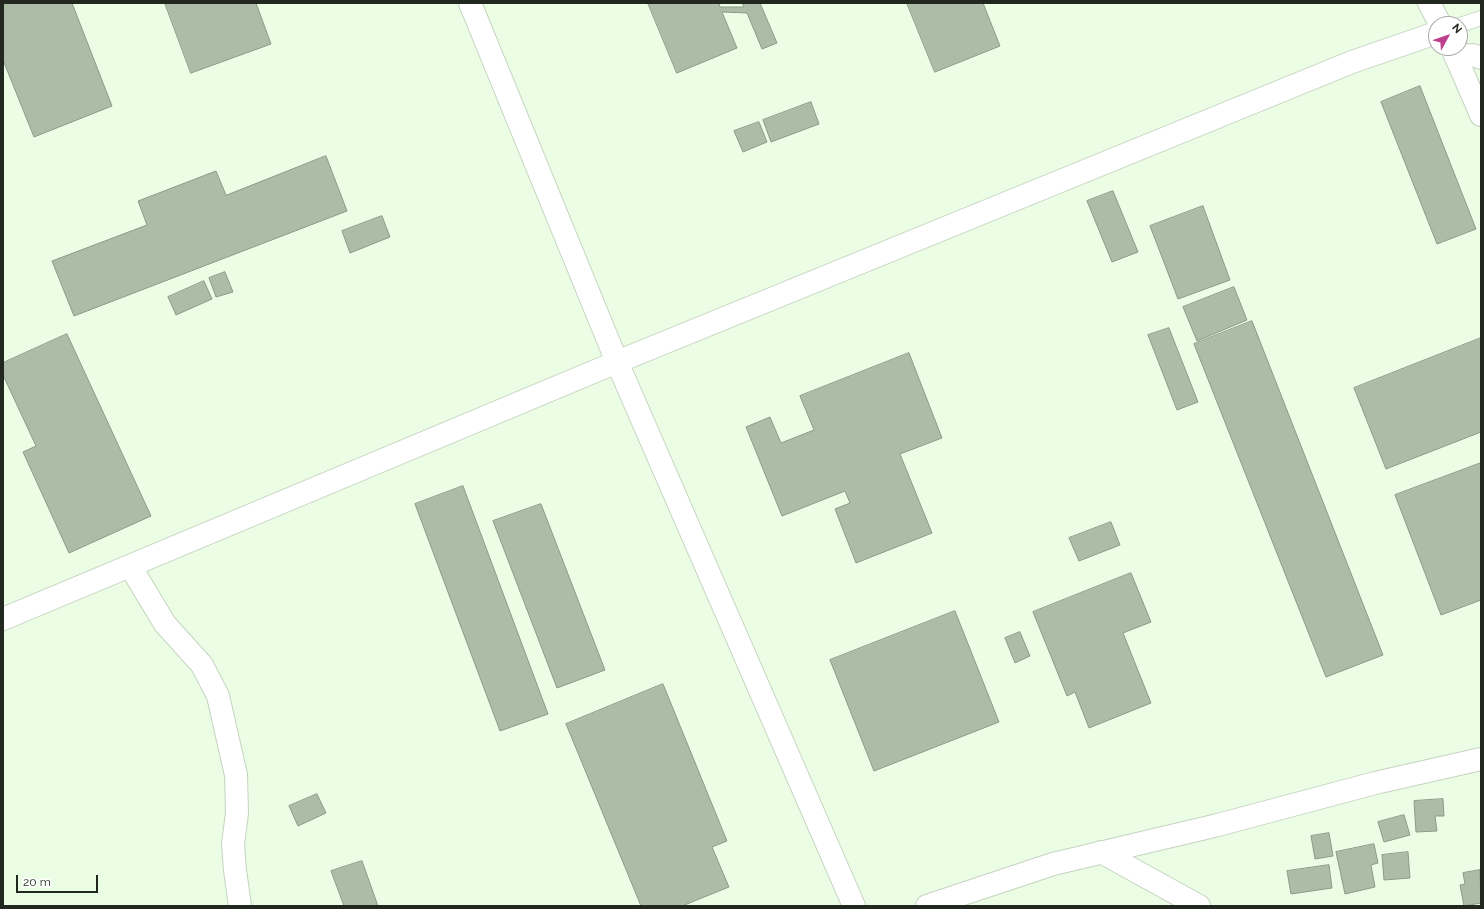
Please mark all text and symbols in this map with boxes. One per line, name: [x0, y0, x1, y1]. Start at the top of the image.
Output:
north arrow: [1428, 16, 1468, 56]
text: N: [1449, 21, 1464, 36]
scale bar: [18, 867, 100, 893]
text: 20 m: [23, 875, 51, 889]

